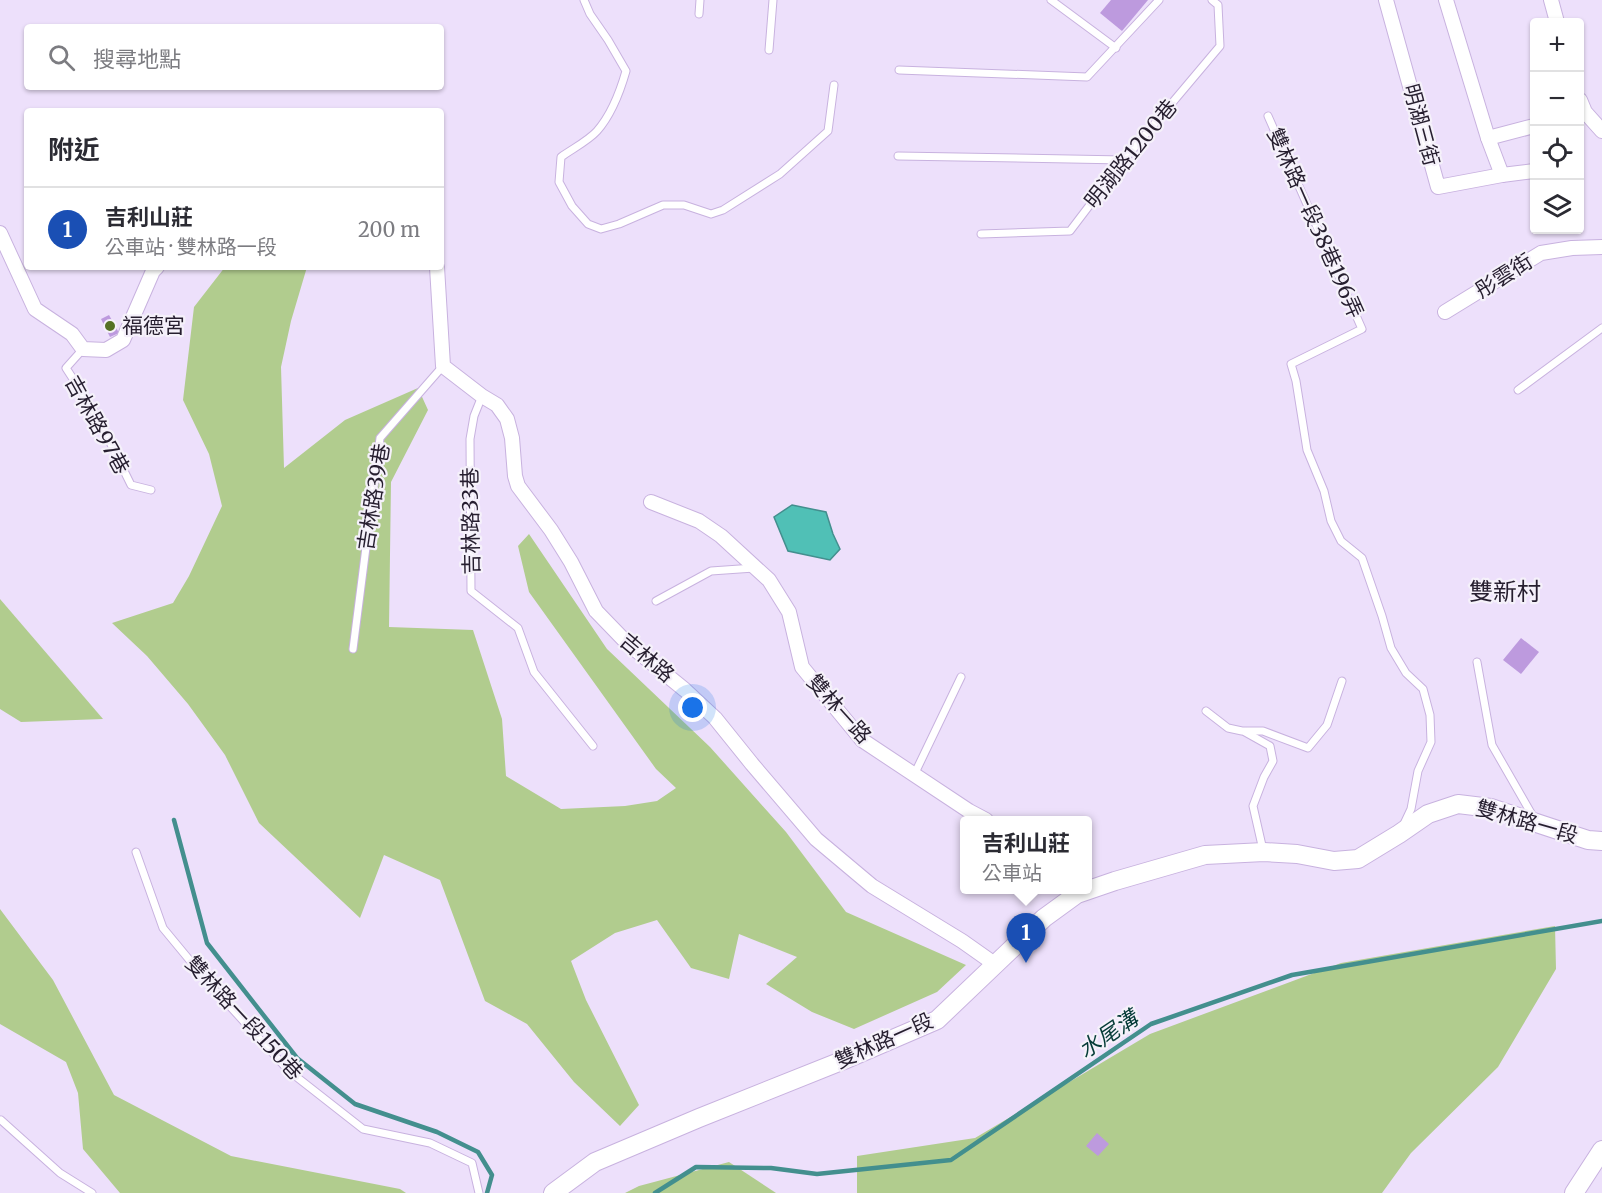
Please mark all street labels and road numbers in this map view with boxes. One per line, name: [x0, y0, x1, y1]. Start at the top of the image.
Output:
street label: 明湖三街: [1398, 81, 1445, 169]
street label: 明湖路1200巷: [1078, 94, 1183, 214]
street label: 雙林路一段38巷196弄: [1261, 124, 1370, 322]
street label: 彤雲街: [1470, 247, 1538, 304]
street label: 吉林路97巷: [59, 371, 136, 479]
street label: 吉林路39巷: [352, 441, 395, 552]
street label: 吉林路33巷: [456, 467, 485, 575]
street label: 吉林路: [615, 627, 680, 688]
street label: 雙林一路: [801, 668, 878, 749]
street label: 雙林路一段: [1473, 794, 1581, 849]
street label: 雙林路一段150巷: [180, 950, 309, 1085]
street label: 雙林路一段: [830, 1007, 937, 1074]

